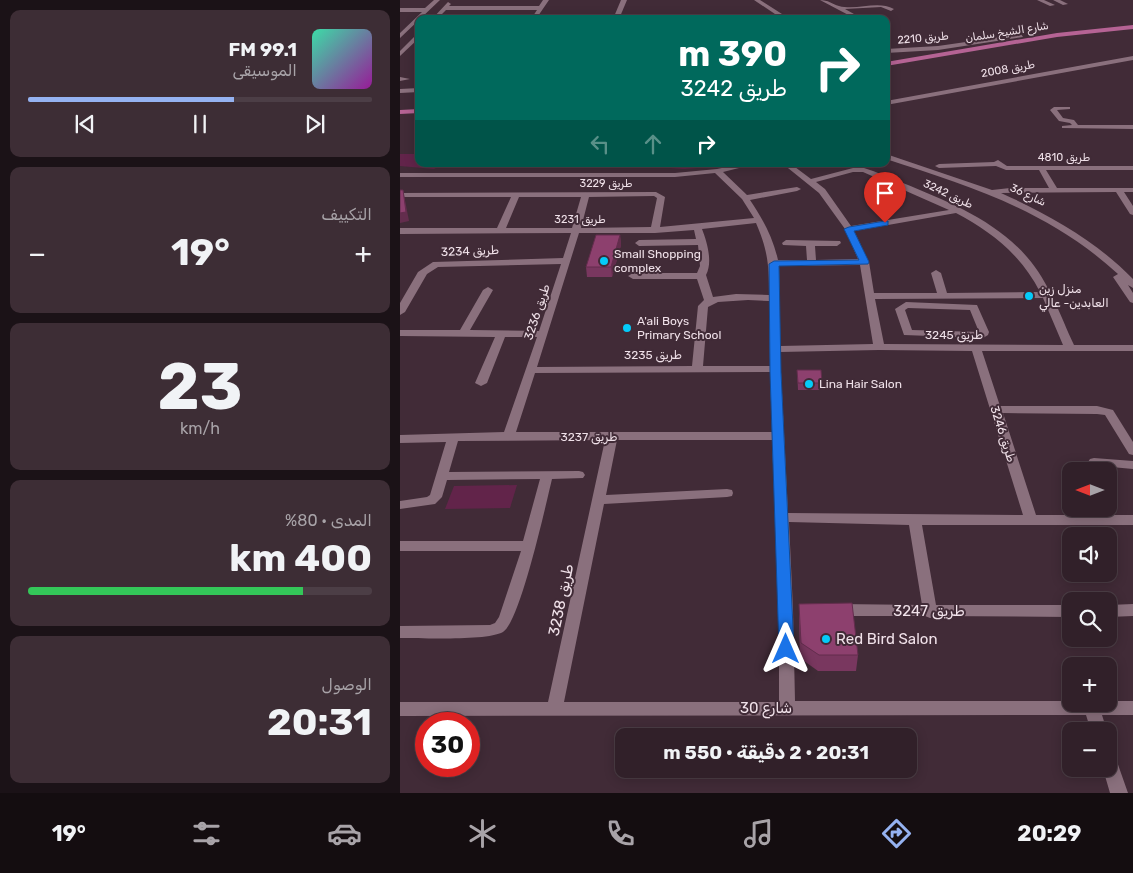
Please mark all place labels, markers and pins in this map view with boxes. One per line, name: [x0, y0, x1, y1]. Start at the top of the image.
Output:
pin: [864, 172, 906, 223]
place label: Small Shopping complex: [614, 247, 701, 275]
marker: Small Shopping complex: [598, 255, 610, 267]
place label: منزل زين العابدين- عالي: [1039, 282, 1109, 312]
marker: منزل زين العابدين- عالي: [1023, 290, 1035, 302]
place label: A'ali Boys Primary School: [637, 314, 721, 342]
marker: A'ali Boys Primary School: [621, 322, 633, 334]
place label: Lina Hair Salon: [819, 377, 902, 391]
marker: Lina Hair Salon: [803, 378, 815, 390]
place label: Red Bird Salon: [836, 630, 937, 648]
marker: Red Bird Salon: [820, 633, 832, 645]

